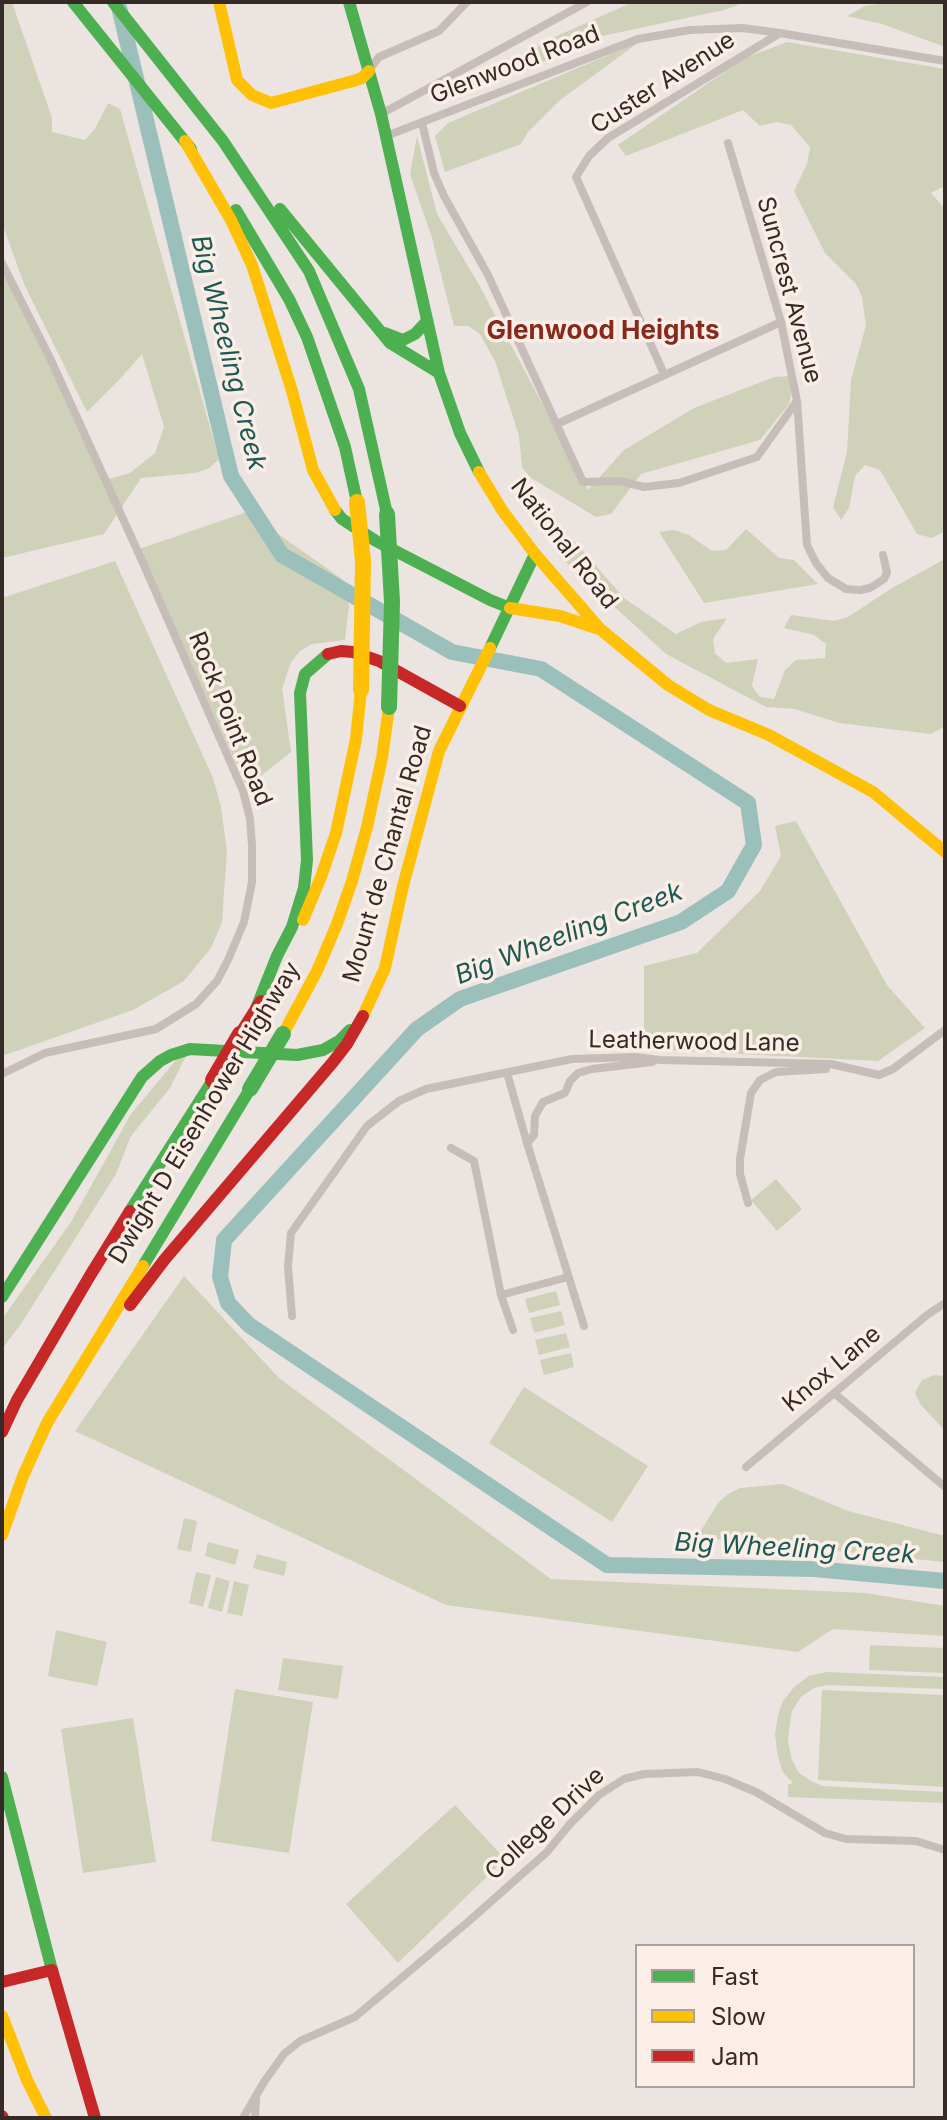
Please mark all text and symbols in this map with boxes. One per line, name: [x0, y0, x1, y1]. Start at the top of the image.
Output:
street label: Glenwood Road: [426, 19, 604, 111]
street label: Custer Avenue: [586, 26, 740, 140]
street label: Suncrest Avenue: [750, 194, 828, 386]
water label: Big Wheeling Creek: [184, 232, 272, 474]
district label: Glenwood Heights: [487, 315, 719, 347]
street label: National Road: [504, 473, 624, 615]
street label: Rock Point Road: [182, 628, 278, 810]
street label: Mount de Chantal Road: [338, 722, 438, 986]
water label: Big Wheeling Creek: [451, 876, 687, 992]
street label: Dwight D Eisenhower Highway: [103, 957, 307, 1269]
street label: Leatherwood Lane: [588, 1026, 800, 1058]
street label: Knox Lane: [777, 1320, 887, 1418]
water label: Big Wheeling Creek: [674, 1527, 916, 1571]
street label: College Drive: [479, 1761, 611, 1887]
legend: [635, 1944, 915, 2088]
text: Fast: [711, 1962, 759, 1991]
text: Slow: [711, 2002, 766, 2031]
text: Jam: [711, 2042, 759, 2071]

